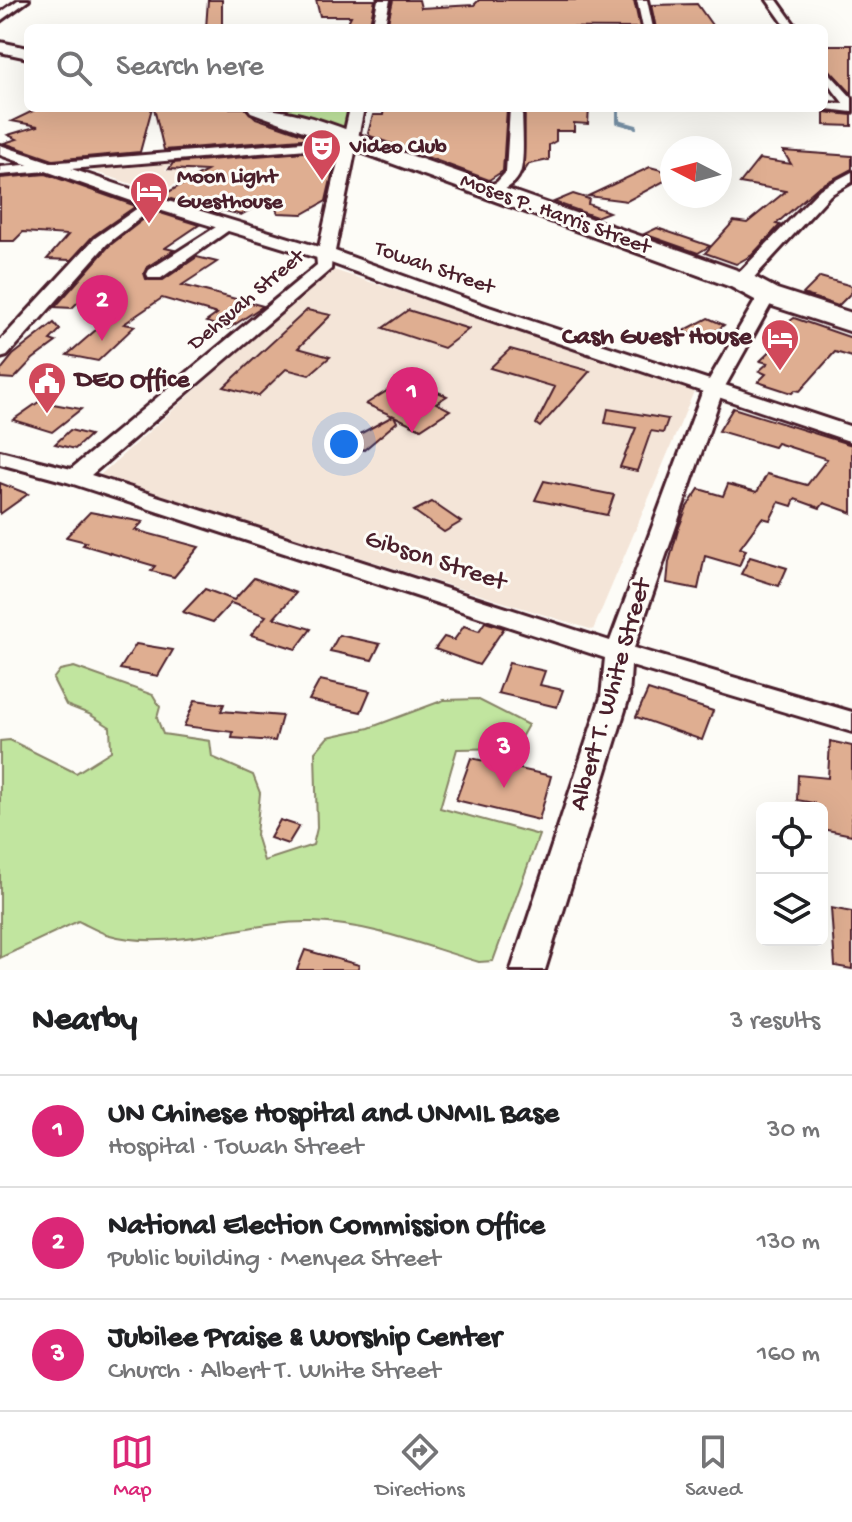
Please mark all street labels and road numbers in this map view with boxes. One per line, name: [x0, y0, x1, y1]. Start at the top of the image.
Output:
street label: Moses P. Harris Street: [456, 168, 656, 262]
street label: Towah Street: [369, 236, 499, 302]
street label: Dehsuah Street: [182, 244, 312, 358]
street label: Gibson Street: [360, 525, 512, 600]
street label: Albert T. White Street: [564, 573, 661, 814]

